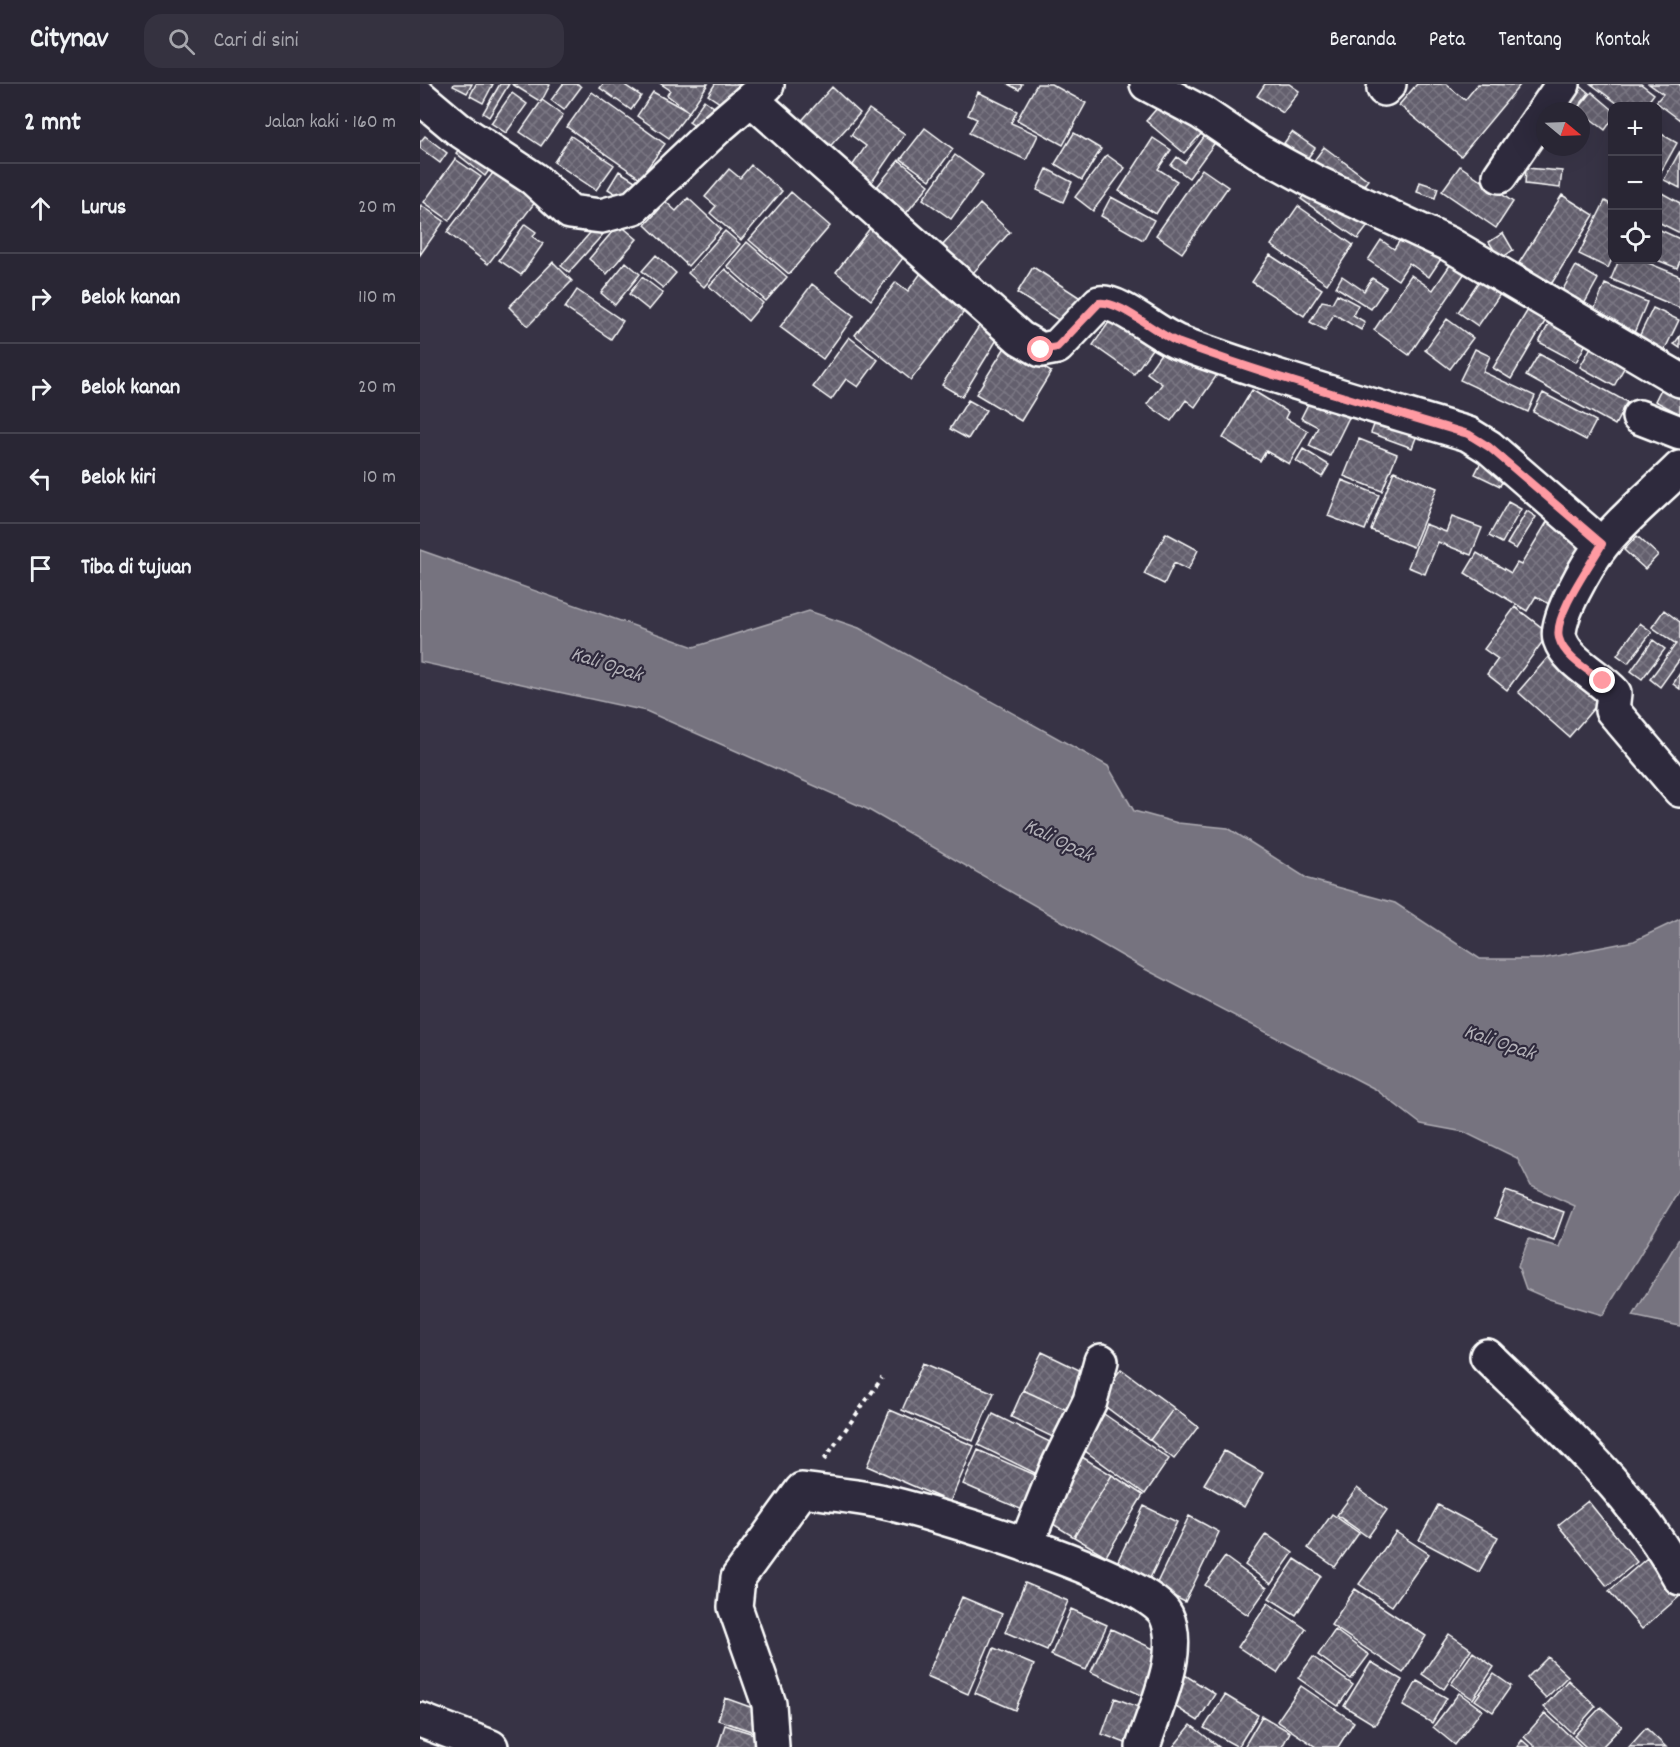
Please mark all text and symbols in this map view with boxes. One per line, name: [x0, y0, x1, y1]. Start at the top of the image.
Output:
search box: [144, 14, 564, 68]
text: Citynav: [30, 21, 108, 61]
icon: search: [165, 25, 198, 58]
text: Cari di sini: [213, 26, 299, 57]
text: Beranda: [1330, 26, 1396, 56]
text: Peta: [1429, 26, 1465, 56]
text: Tentang: [1498, 26, 1562, 56]
text: Kontak: [1595, 26, 1650, 56]
north arrow: [1536, 102, 1590, 156]
map controls: [1608, 102, 1662, 264]
button: +: [1608, 102, 1662, 156]
text: 2 mnt: [24, 105, 81, 142]
text: Jalan kaki · 160 m: [265, 109, 396, 137]
button: −: [1608, 156, 1662, 210]
icon: ahead: [24, 192, 57, 225]
text: Lurus: [81, 193, 126, 224]
text: 20 m: [358, 194, 396, 222]
button: locate: [1608, 210, 1662, 264]
icon: right: [24, 282, 57, 315]
text: Belok kanan: [81, 283, 180, 314]
text: 110 m: [358, 284, 396, 312]
route start: [1027, 336, 1053, 362]
icon: right: [24, 372, 57, 405]
text: Belok kanan: [81, 373, 180, 404]
text: 20 m: [358, 374, 396, 402]
icon: left: [24, 462, 57, 495]
text: Belok kiri: [81, 463, 155, 494]
text: 10 m: [362, 464, 396, 492]
icon: arrive: [24, 552, 57, 585]
text: Tiba di tujuan: [81, 553, 191, 584]
water label: Kali Opak: [567, 640, 648, 692]
route end: [1589, 667, 1615, 693]
water label: Kali Opak: [1018, 812, 1099, 872]
water label: Kali Opak: [1459, 1018, 1541, 1071]

